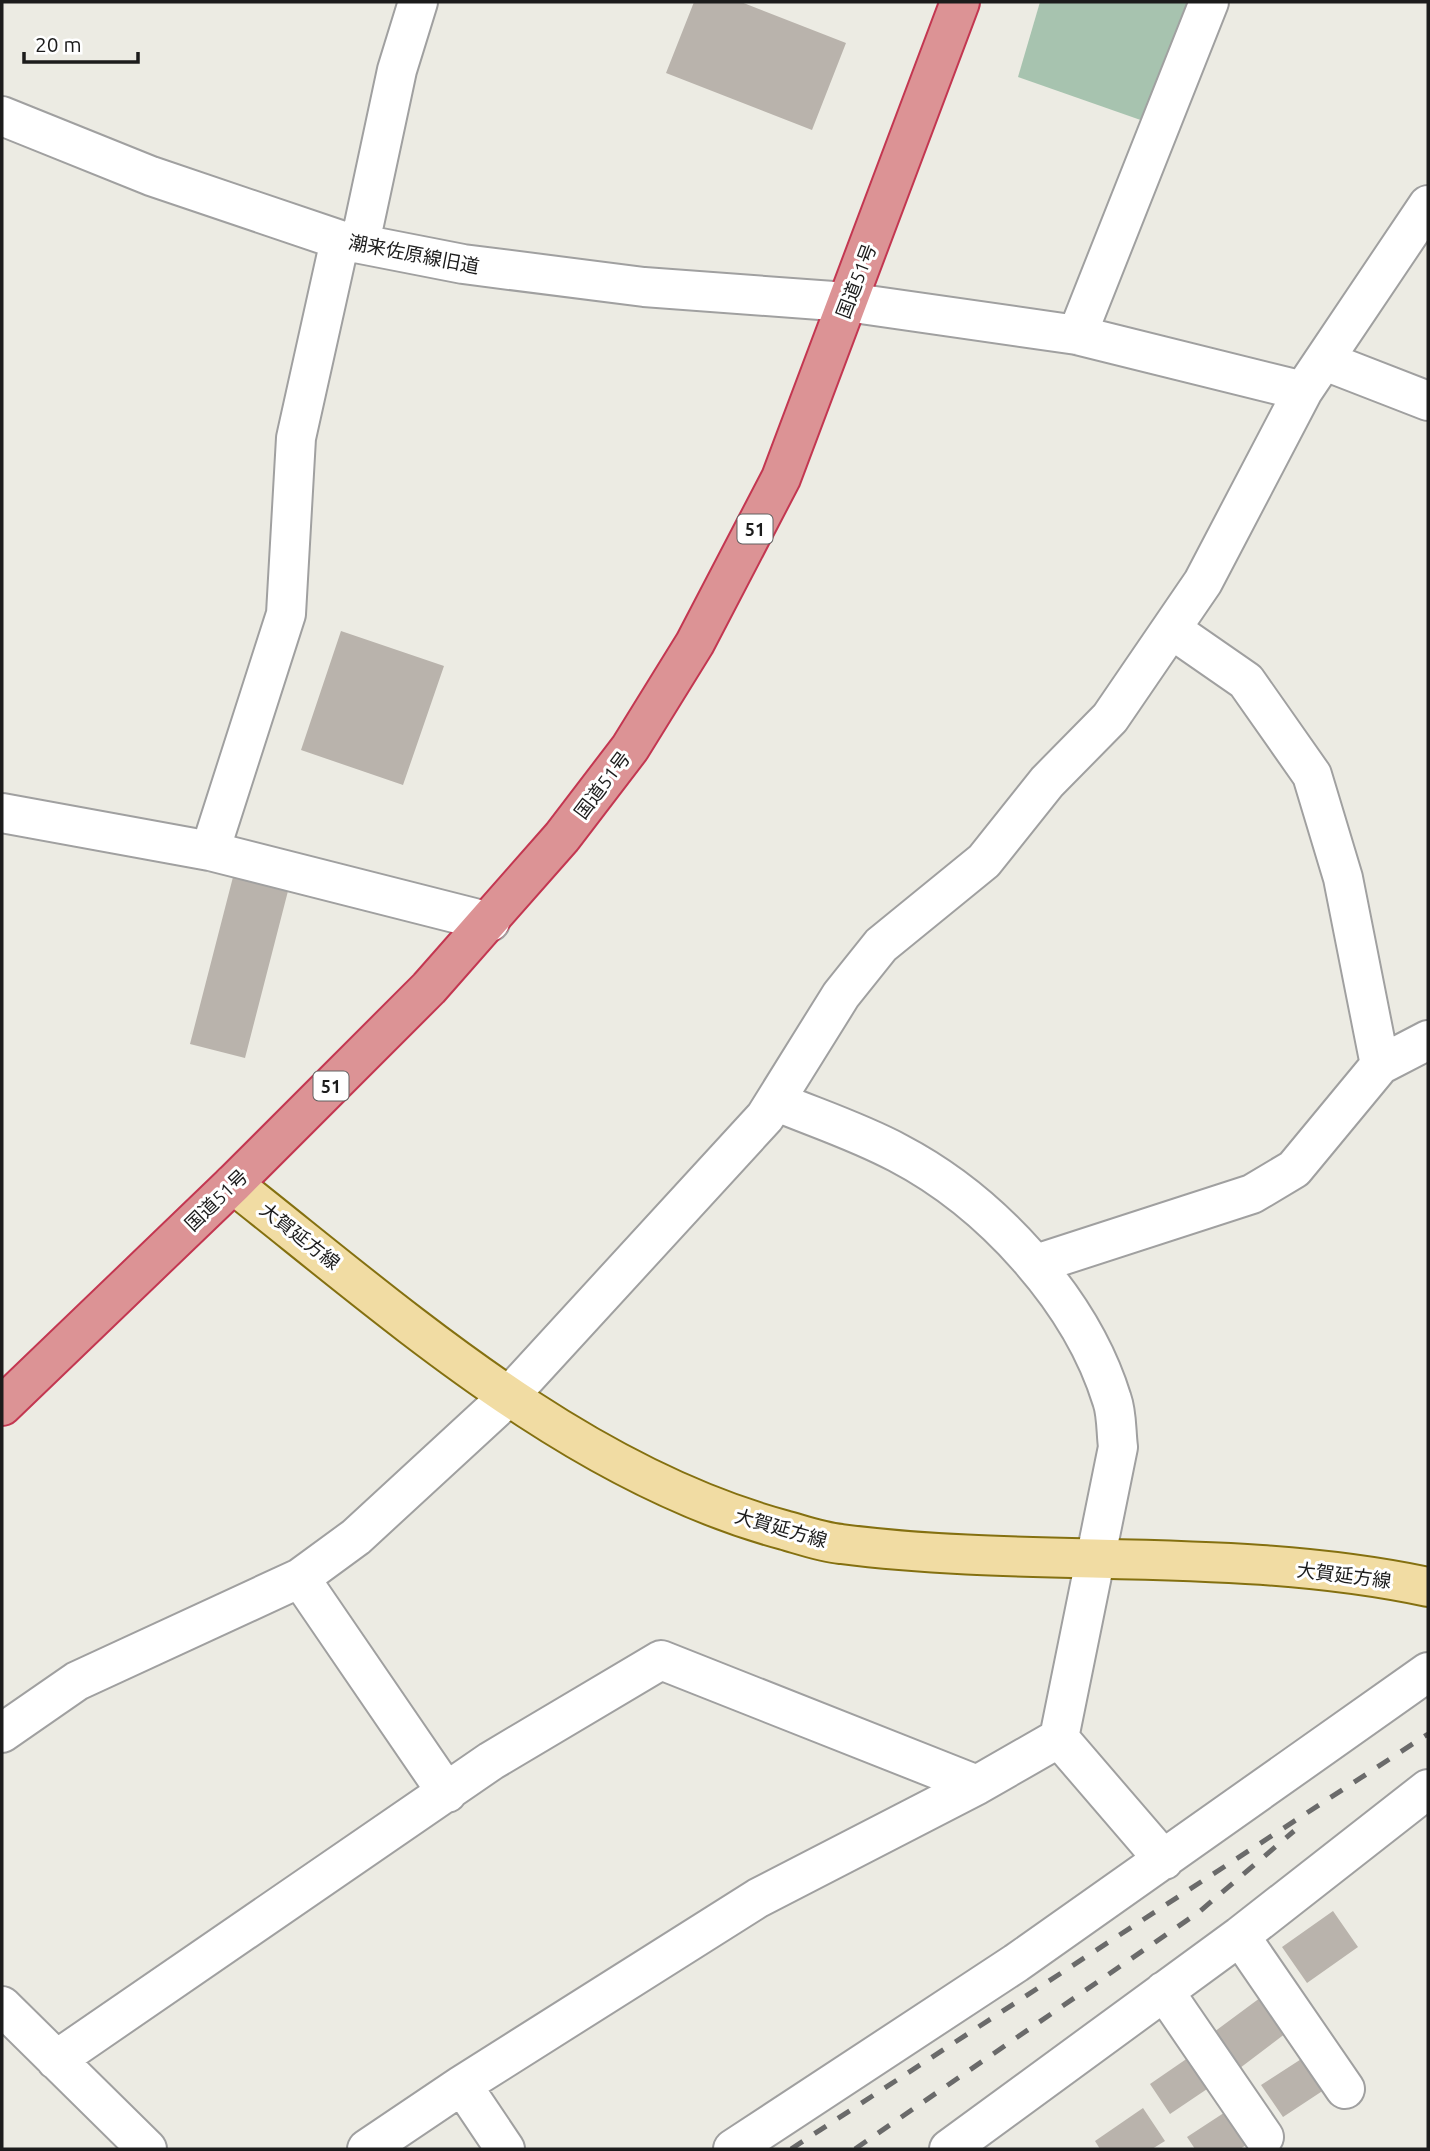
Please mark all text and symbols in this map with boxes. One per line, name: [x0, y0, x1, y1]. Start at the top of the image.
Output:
scale bar: [24, 21, 138, 65]
text: 20 m: [35, 32, 82, 56]
street label: 潮来佐原線旧道: [347, 231, 481, 277]
street label: 国道51号: [832, 240, 880, 322]
road number: 51: [738, 514, 772, 544]
street label: 国道51号: [570, 747, 634, 823]
road number: 51: [314, 1072, 348, 1100]
street label: 国道51号: [180, 1165, 252, 1235]
street label: 大賀延方線: [256, 1198, 344, 1274]
street label: 大賀延方線: [732, 1504, 830, 1552]
street label: 大賀延方線: [1296, 1558, 1392, 1592]

